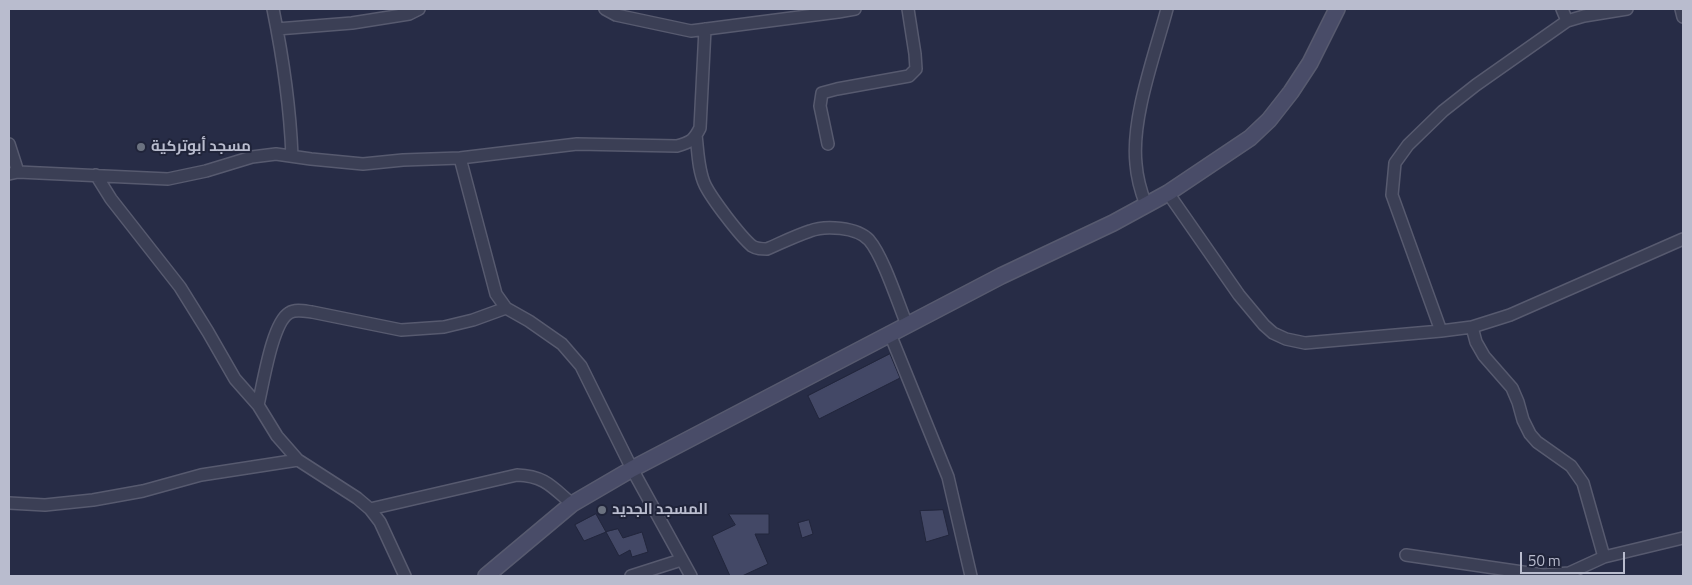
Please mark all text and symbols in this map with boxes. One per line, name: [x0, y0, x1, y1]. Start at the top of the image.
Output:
place label: مسجد أبوتركية: [151, 138, 251, 156]
marker: مسجد أبوتركية: [135, 141, 147, 153]
place label: المسجد الجديد: [612, 501, 708, 519]
marker: المسجد الجديد: [596, 504, 608, 516]
scale bar: [1522, 542, 1627, 574]
text: 50 m: [1528, 549, 1561, 572]

